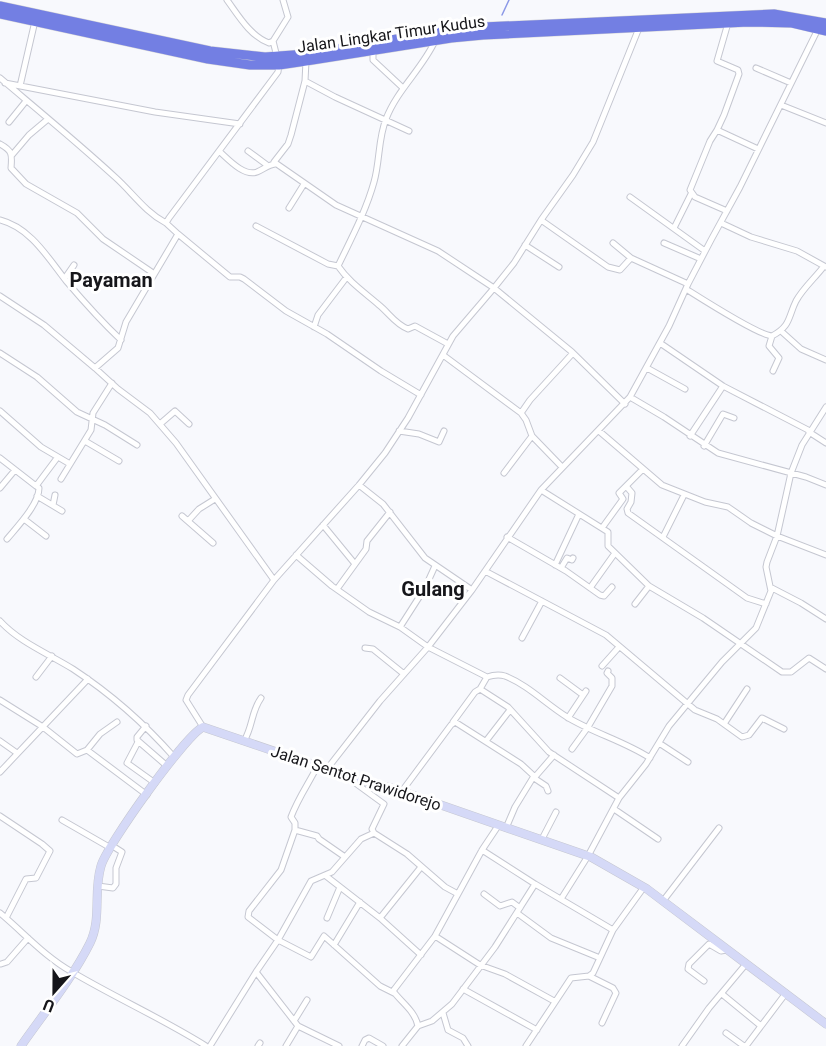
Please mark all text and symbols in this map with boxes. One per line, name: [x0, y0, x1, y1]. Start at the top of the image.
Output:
street label: Jalan Lingkar Timur Kudus: [296, 11, 486, 57]
district label: Payaman: [69, 268, 153, 292]
district label: Gulang: [401, 577, 465, 601]
street label: Jalan Sentot Prawidorejo: [268, 741, 444, 815]
north arrow: [24, 962, 84, 1022]
text: U: [40, 995, 57, 1016]

